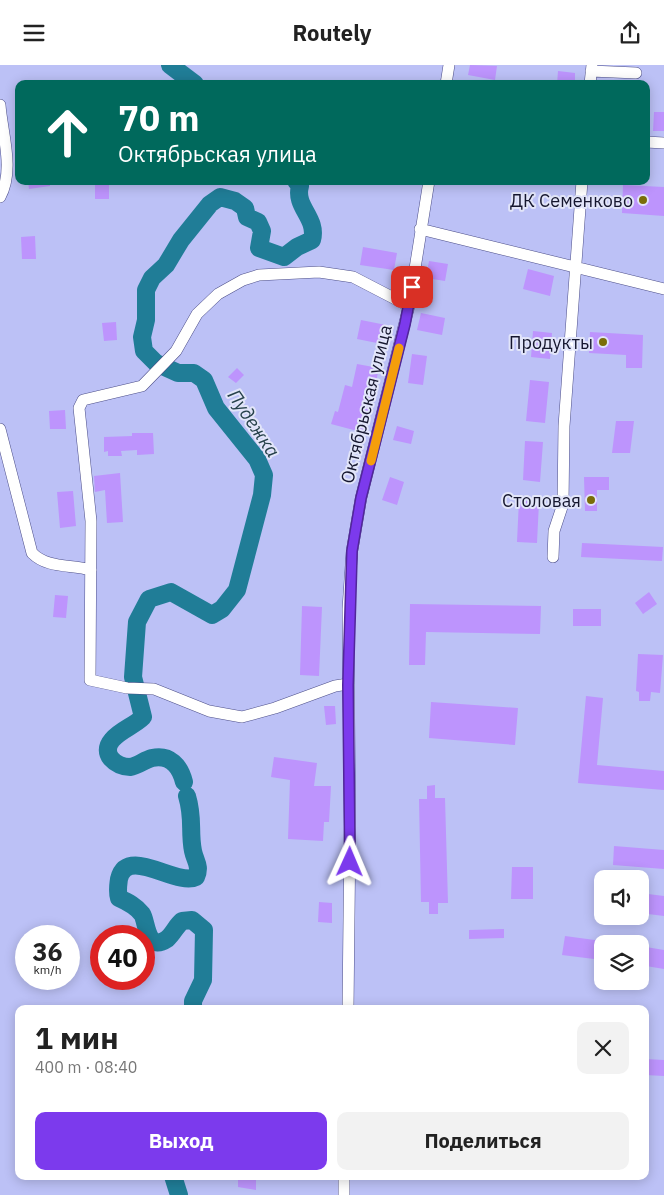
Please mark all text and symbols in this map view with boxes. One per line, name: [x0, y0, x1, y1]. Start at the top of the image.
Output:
text: Routely: [292, 18, 372, 47]
icon: menu: [20, 19, 48, 47]
icon: share: [616, 19, 644, 47]
text: 70 m: [118, 95, 200, 141]
icon: ahead: [35, 100, 100, 165]
text: Октябрьская улица: [118, 139, 317, 168]
place label: ДК Семенково: [510, 189, 633, 212]
marker: ДК Семенково: [637, 194, 649, 206]
pin: [391, 266, 433, 308]
icon: arrive: [398, 273, 426, 301]
street label: Октябрьская улица: [335, 322, 397, 486]
place label: Продукты: [509, 331, 593, 354]
marker: Продукты: [597, 336, 609, 348]
water label: Пудежка: [222, 384, 286, 462]
place label: Столовая: [502, 489, 581, 512]
marker: Столовая: [585, 494, 597, 506]
position arrow: [323, 835, 375, 887]
map controls: [594, 870, 649, 990]
button: sound: [594, 870, 649, 925]
speed limit sign: 40: [90, 925, 155, 990]
text: 36: [32, 935, 63, 968]
button: layers: [594, 935, 649, 990]
text: km/h: [33, 962, 62, 977]
text: 1 мин: [35, 1018, 119, 1057]
button: close: [577, 1022, 629, 1074]
text: 400 m · 08:40: [35, 1057, 137, 1077]
button: Выход: [35, 1112, 327, 1170]
button: Поделиться: [337, 1112, 629, 1170]

